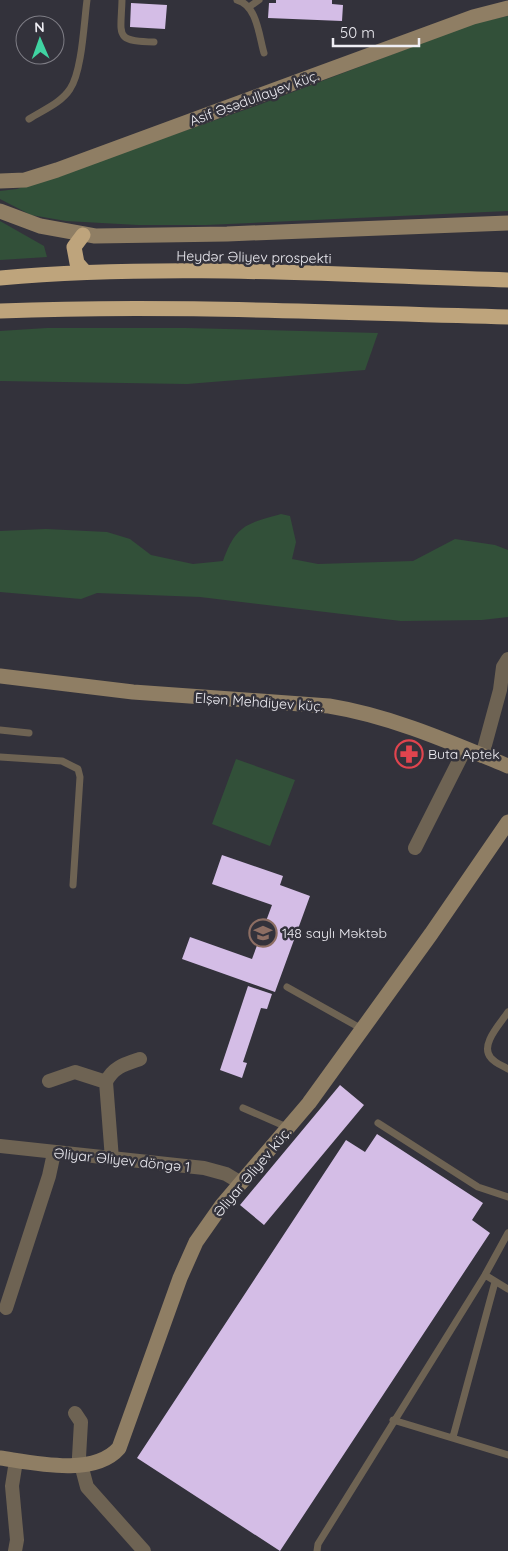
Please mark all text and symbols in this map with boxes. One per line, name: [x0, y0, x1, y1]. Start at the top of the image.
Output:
north arrow: [15, 15, 65, 65]
scale bar: [333, 15, 419, 47]
text: N: [34, 18, 45, 36]
text: 50 m: [340, 23, 375, 42]
street label: Asif Əsədullayev küç.: [187, 66, 321, 130]
street label: Heydər Əliyev prospekti: [176, 247, 332, 267]
street label: Elşən Mehdiyev küç.: [194, 689, 324, 715]
pharmacy icon: Buta Aptek: [394, 739, 424, 769]
place label: Buta Aptek: [428, 745, 500, 763]
school or university icon: 148 saylı Məktəb: [248, 918, 278, 948]
place label: 148 saylı Məktəb: [282, 924, 387, 942]
street label: Əliyar Əliyev küç.: [209, 1124, 295, 1220]
street label: Əliyar Əliyev döngə 1: [53, 1144, 191, 1176]

